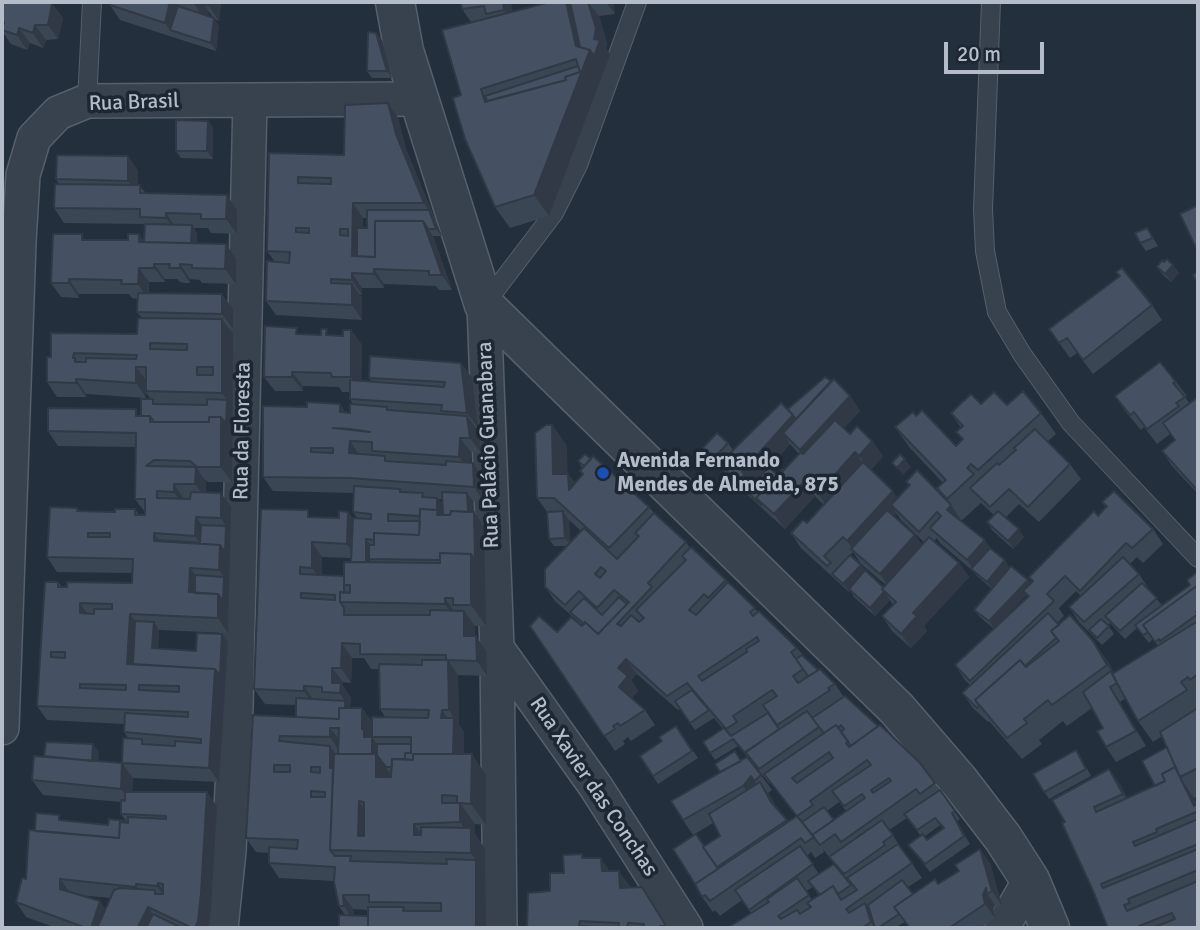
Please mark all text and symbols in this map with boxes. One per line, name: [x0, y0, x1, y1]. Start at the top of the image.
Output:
scale bar: [948, 28, 1048, 72]
text: 20 m: [957, 41, 1001, 67]
street label: Rua Brasil: [88, 89, 180, 117]
street label: Rua Palácio Guanabara: [473, 341, 505, 549]
street label: Rua da Floresta: [229, 362, 257, 500]
place label: Avenida Fernando Mendes de Almeida, 875: [617, 448, 839, 498]
marker: Avenida Fernando Mendes de Almeida, 875: [595, 465, 611, 481]
street label: Rua Xavier das Conchas: [524, 693, 662, 881]

